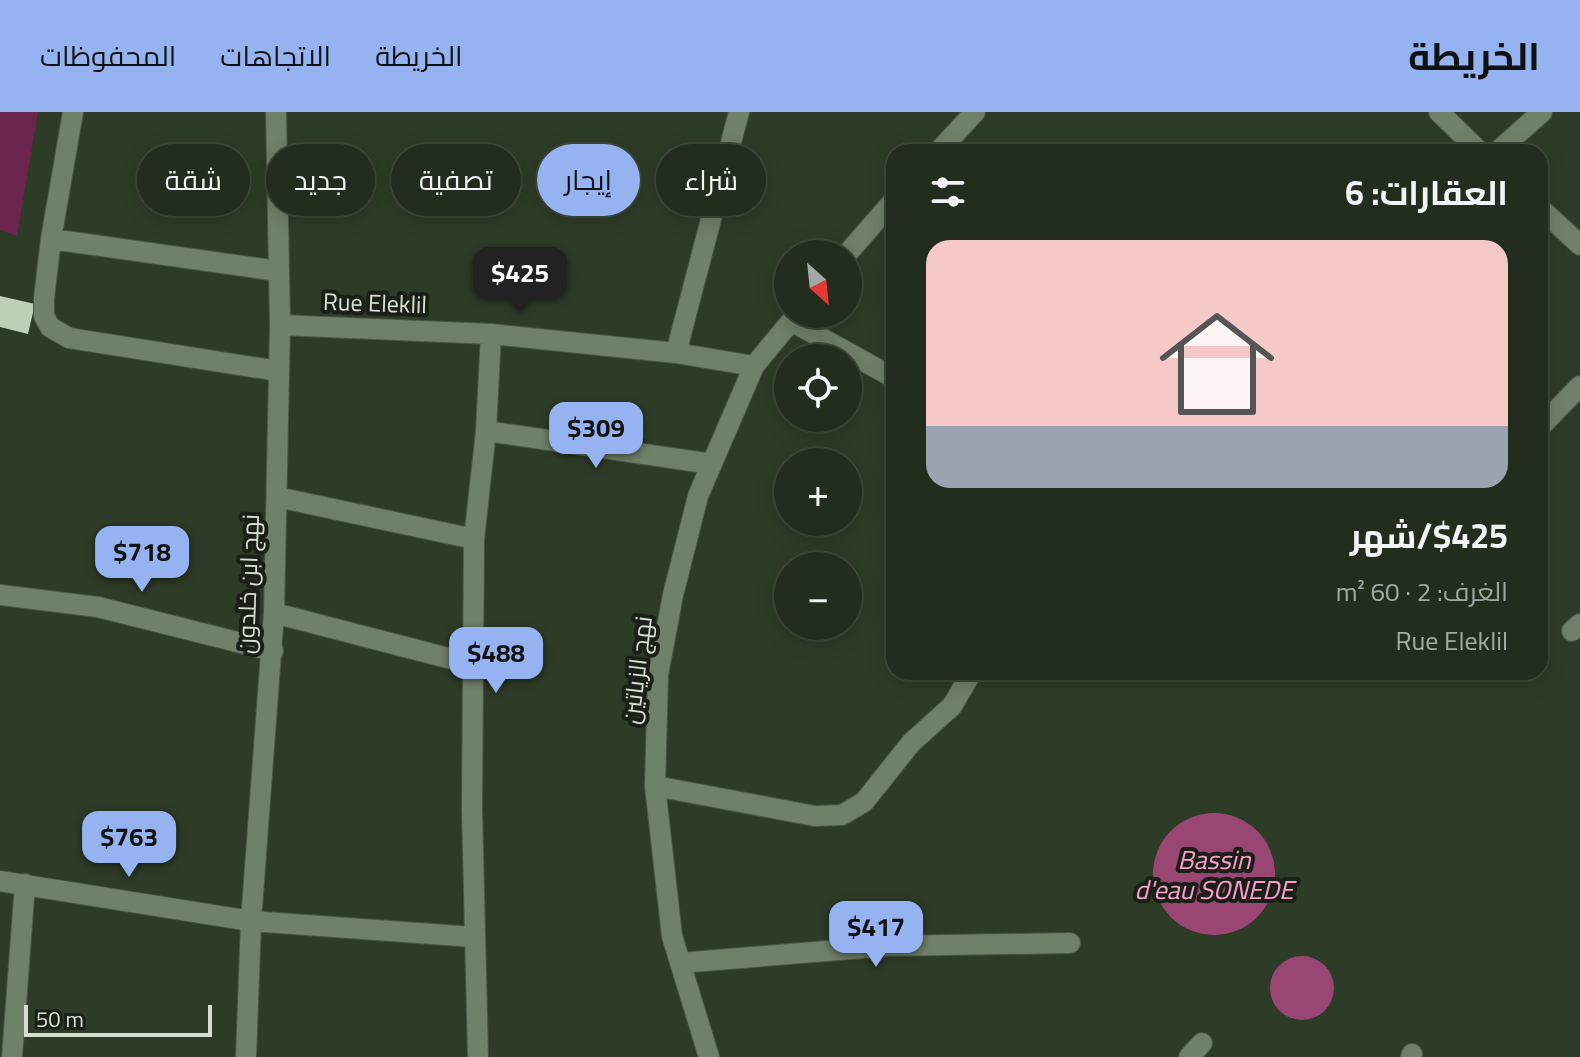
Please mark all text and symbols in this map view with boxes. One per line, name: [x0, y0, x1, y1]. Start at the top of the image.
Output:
text: الخريطة: [1408, 20, 1540, 92]
text: المحفوظات: [40, 30, 176, 82]
text: الاتجاهات: [220, 30, 331, 82]
text: الخريطة: [375, 30, 463, 82]
chip: شقة: [137, 144, 250, 216]
chip: جديد: [266, 144, 375, 216]
chip: تصفية: [391, 144, 521, 216]
chip: إيجار: [537, 144, 640, 216]
chip: شراء: [656, 144, 766, 216]
text: العقارات: 6: [1345, 161, 1508, 224]
icon: filters: [926, 170, 970, 214]
north arrow: [774, 240, 862, 328]
map controls: [774, 240, 862, 640]
pin: $425: [473, 247, 567, 315]
text: $425: [491, 248, 549, 297]
street label: Rue Eleklil: [322, 279, 428, 327]
icon: home: [1145, 292, 1289, 436]
button: locate: [774, 344, 862, 432]
pin: $309: [549, 402, 643, 470]
text: $309: [567, 403, 625, 452]
button: +: [774, 448, 862, 536]
text: $425/شهر: [1350, 504, 1508, 567]
street label: نهج ابن خلدون: [223, 513, 273, 655]
pin: $718: [95, 526, 189, 594]
text: $718: [113, 527, 171, 576]
button: −: [774, 552, 862, 640]
text: الغرف: 2 · 60 m²: [1336, 567, 1508, 616]
street label: نهج الزياتين: [608, 613, 666, 727]
text: Rue Eleklil: [1395, 616, 1508, 665]
pin: $488: [449, 627, 543, 695]
text: $488: [467, 628, 525, 677]
pin: $763: [82, 811, 176, 879]
text: $763: [100, 812, 158, 861]
water label: Bassin d'eau SONEDE: [1135, 835, 1297, 914]
pin: $417: [829, 901, 923, 969]
text: $417: [847, 902, 905, 951]
text: 50 m: [36, 998, 84, 1040]
scale bar: [24, 1001, 212, 1037]

